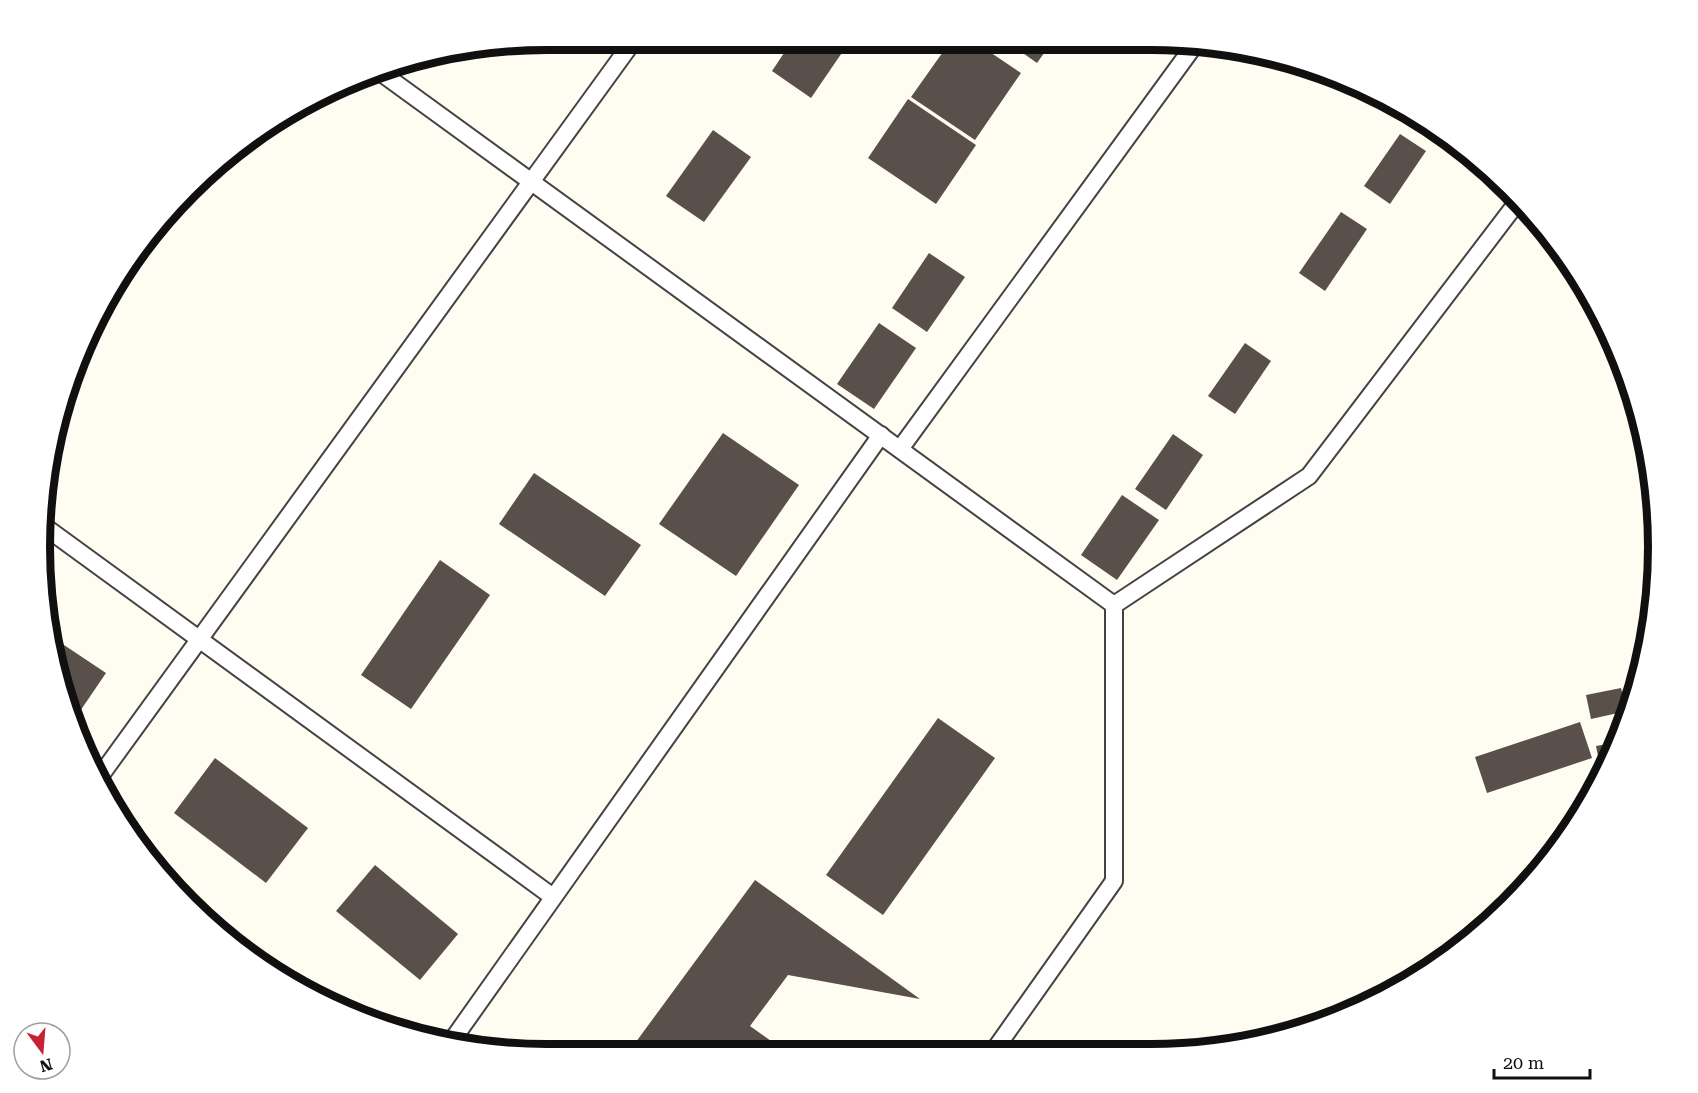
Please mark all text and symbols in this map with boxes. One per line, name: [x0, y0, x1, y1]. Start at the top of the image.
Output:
north arrow: [12, 1021, 72, 1081]
scale bar: [1494, 1042, 1590, 1080]
text: 20 m: [1503, 1052, 1544, 1073]
text: N: [37, 1054, 55, 1076]

